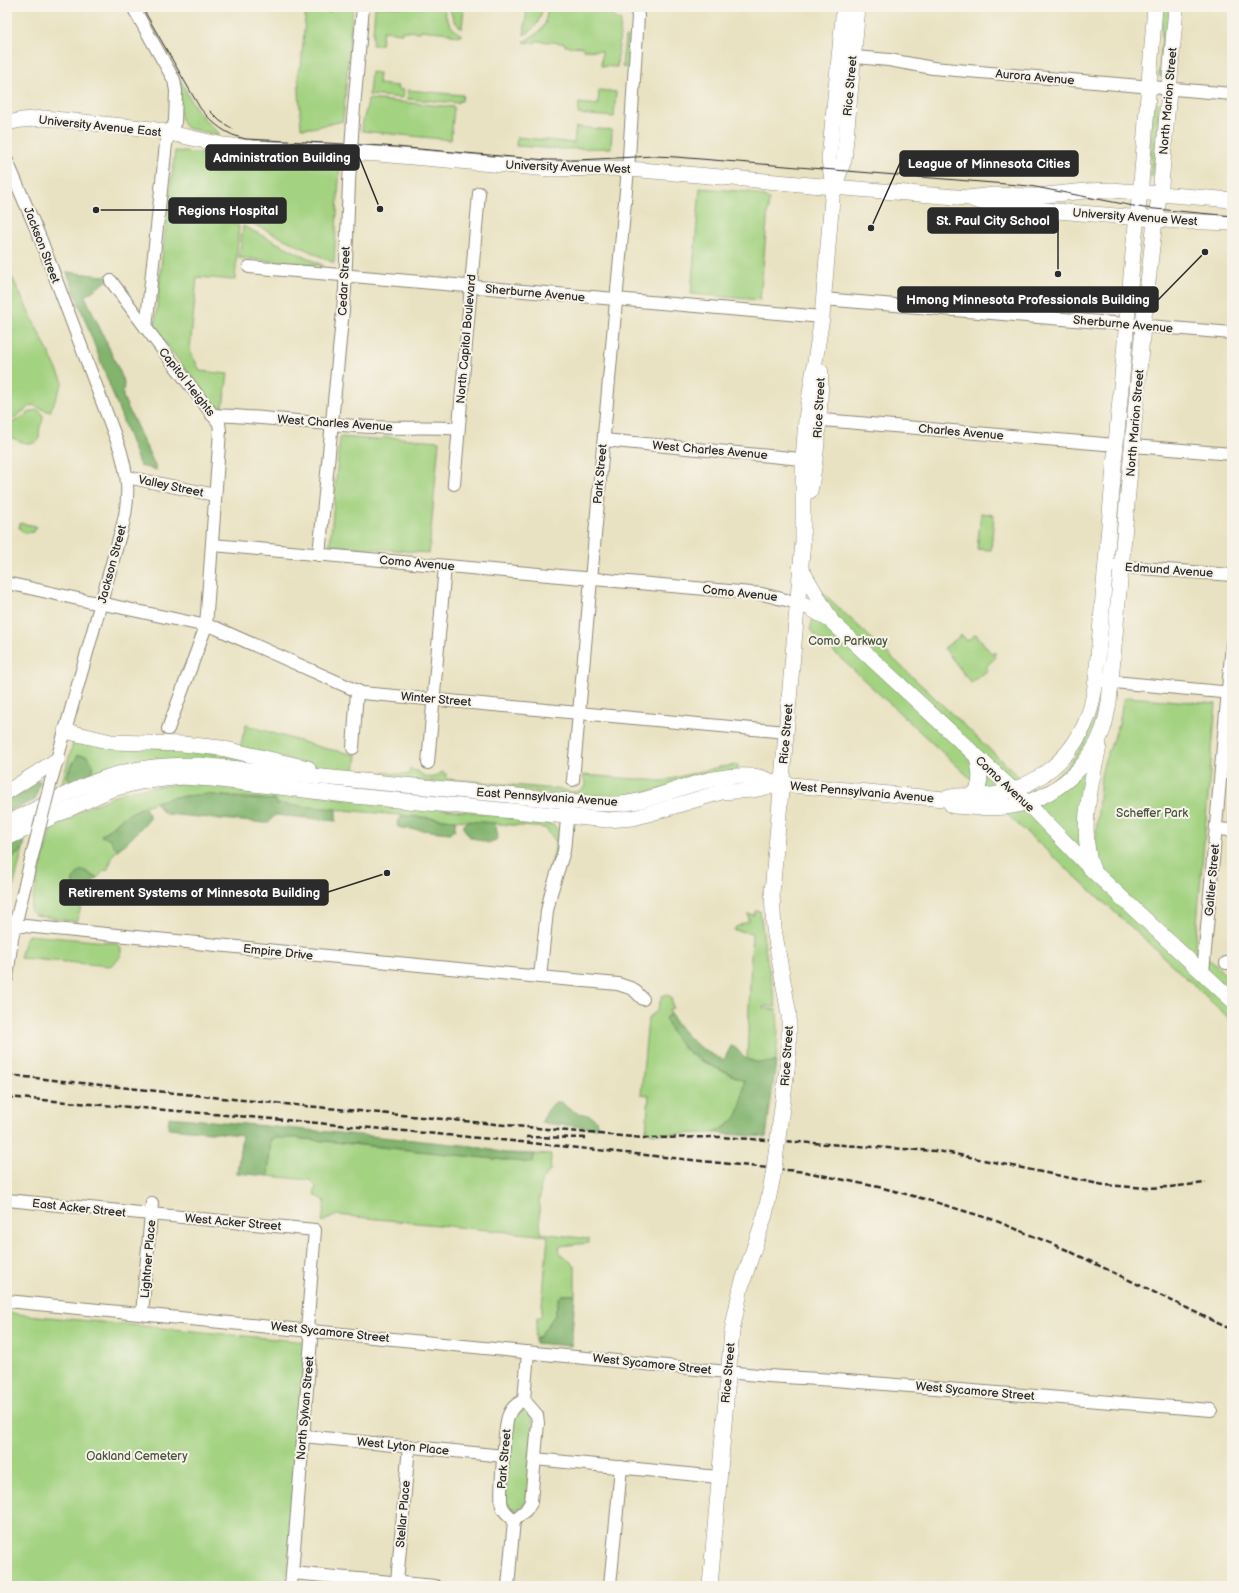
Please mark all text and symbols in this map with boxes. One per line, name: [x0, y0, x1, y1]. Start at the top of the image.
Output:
street label: North Marion Street: [1156, 46, 1181, 155]
street label: Rice Street: [840, 55, 861, 117]
street label: Aurora Avenue: [995, 67, 1075, 88]
street label: University Avenue East: [38, 113, 162, 140]
callout: Administration Building: [206, 145, 359, 170]
text: Administration Building: [212, 150, 351, 166]
callout: League of Minnesota Cities: [900, 151, 1078, 176]
text: League of Minnesota Cities: [908, 156, 1070, 172]
street label: University Avenue West: [505, 158, 631, 177]
callout: Regions Hospital: [169, 198, 286, 223]
text: Regions Hospital: [178, 203, 278, 219]
street label: Jackson Street: [20, 205, 63, 286]
street label: University Avenue West: [1072, 206, 1198, 229]
callout: St. Paul City School: [928, 208, 1058, 233]
text: St. Paul City School: [936, 213, 1050, 229]
street label: Cedar Street: [335, 246, 354, 316]
street label: North Capitol Boulevard: [453, 274, 480, 404]
street label: Sherburne Avenue: [484, 282, 586, 305]
callout: Hmong Minnesota Professionals Building: [898, 287, 1158, 312]
text: Hmong Minnesota Professionals Building: [906, 292, 1150, 308]
street label: Sherburne Avenue: [1072, 313, 1174, 336]
street label: Capitol Heights: [155, 345, 218, 420]
street label: North Marion Street: [1123, 368, 1148, 477]
street label: Rice Street: [810, 377, 829, 439]
street label: West Charles Avenue: [277, 412, 393, 435]
street label: Charles Avenue: [918, 421, 1004, 444]
street label: West Charles Avenue: [652, 438, 768, 463]
street label: Park Street: [590, 443, 611, 505]
street label: Valley Street: [137, 472, 205, 501]
street label: Jackson Street: [95, 523, 130, 605]
street label: Como Avenue: [379, 553, 455, 574]
street label: Edmund Avenue: [1124, 560, 1214, 581]
street label: Como Avenue: [702, 582, 778, 605]
park label: Como Parkway: [808, 634, 888, 649]
street label: Winter Street: [400, 689, 472, 710]
street label: Rice Street: [776, 703, 797, 765]
street label: Como Avenue: [972, 753, 1037, 816]
street label: West Pennsylvania Avenue: [789, 779, 935, 806]
street label: East Pennsylvania Avenue: [476, 785, 618, 810]
park label: Scheffer Park: [1116, 806, 1188, 821]
street label: Galtier Street: [1202, 843, 1223, 917]
callout: Retirement Systems of Minnesota Building: [60, 880, 328, 905]
text: Retirement Systems of Minnesota Building: [68, 885, 320, 901]
street label: Empire Drive: [242, 941, 314, 964]
street label: Rice Street: [778, 1025, 797, 1087]
street label: East Acker Street: [31, 1196, 127, 1221]
street label: West Acker Street: [184, 1211, 282, 1234]
street label: Lightner Place: [138, 1219, 159, 1299]
street label: West Sycamore Street: [270, 1319, 390, 1346]
street label: Rice Street: [718, 1342, 739, 1404]
street label: West Sycamore Street: [592, 1351, 712, 1378]
street label: North Sylvan Street: [293, 1355, 318, 1461]
street label: West Sycamore Street: [915, 1379, 1035, 1404]
street label: Park Street: [494, 1428, 515, 1490]
street label: West Lyton Place: [356, 1434, 450, 1459]
park label: Oakland Cemetery: [86, 1449, 188, 1464]
street label: Stellar Place: [393, 1480, 414, 1548]

